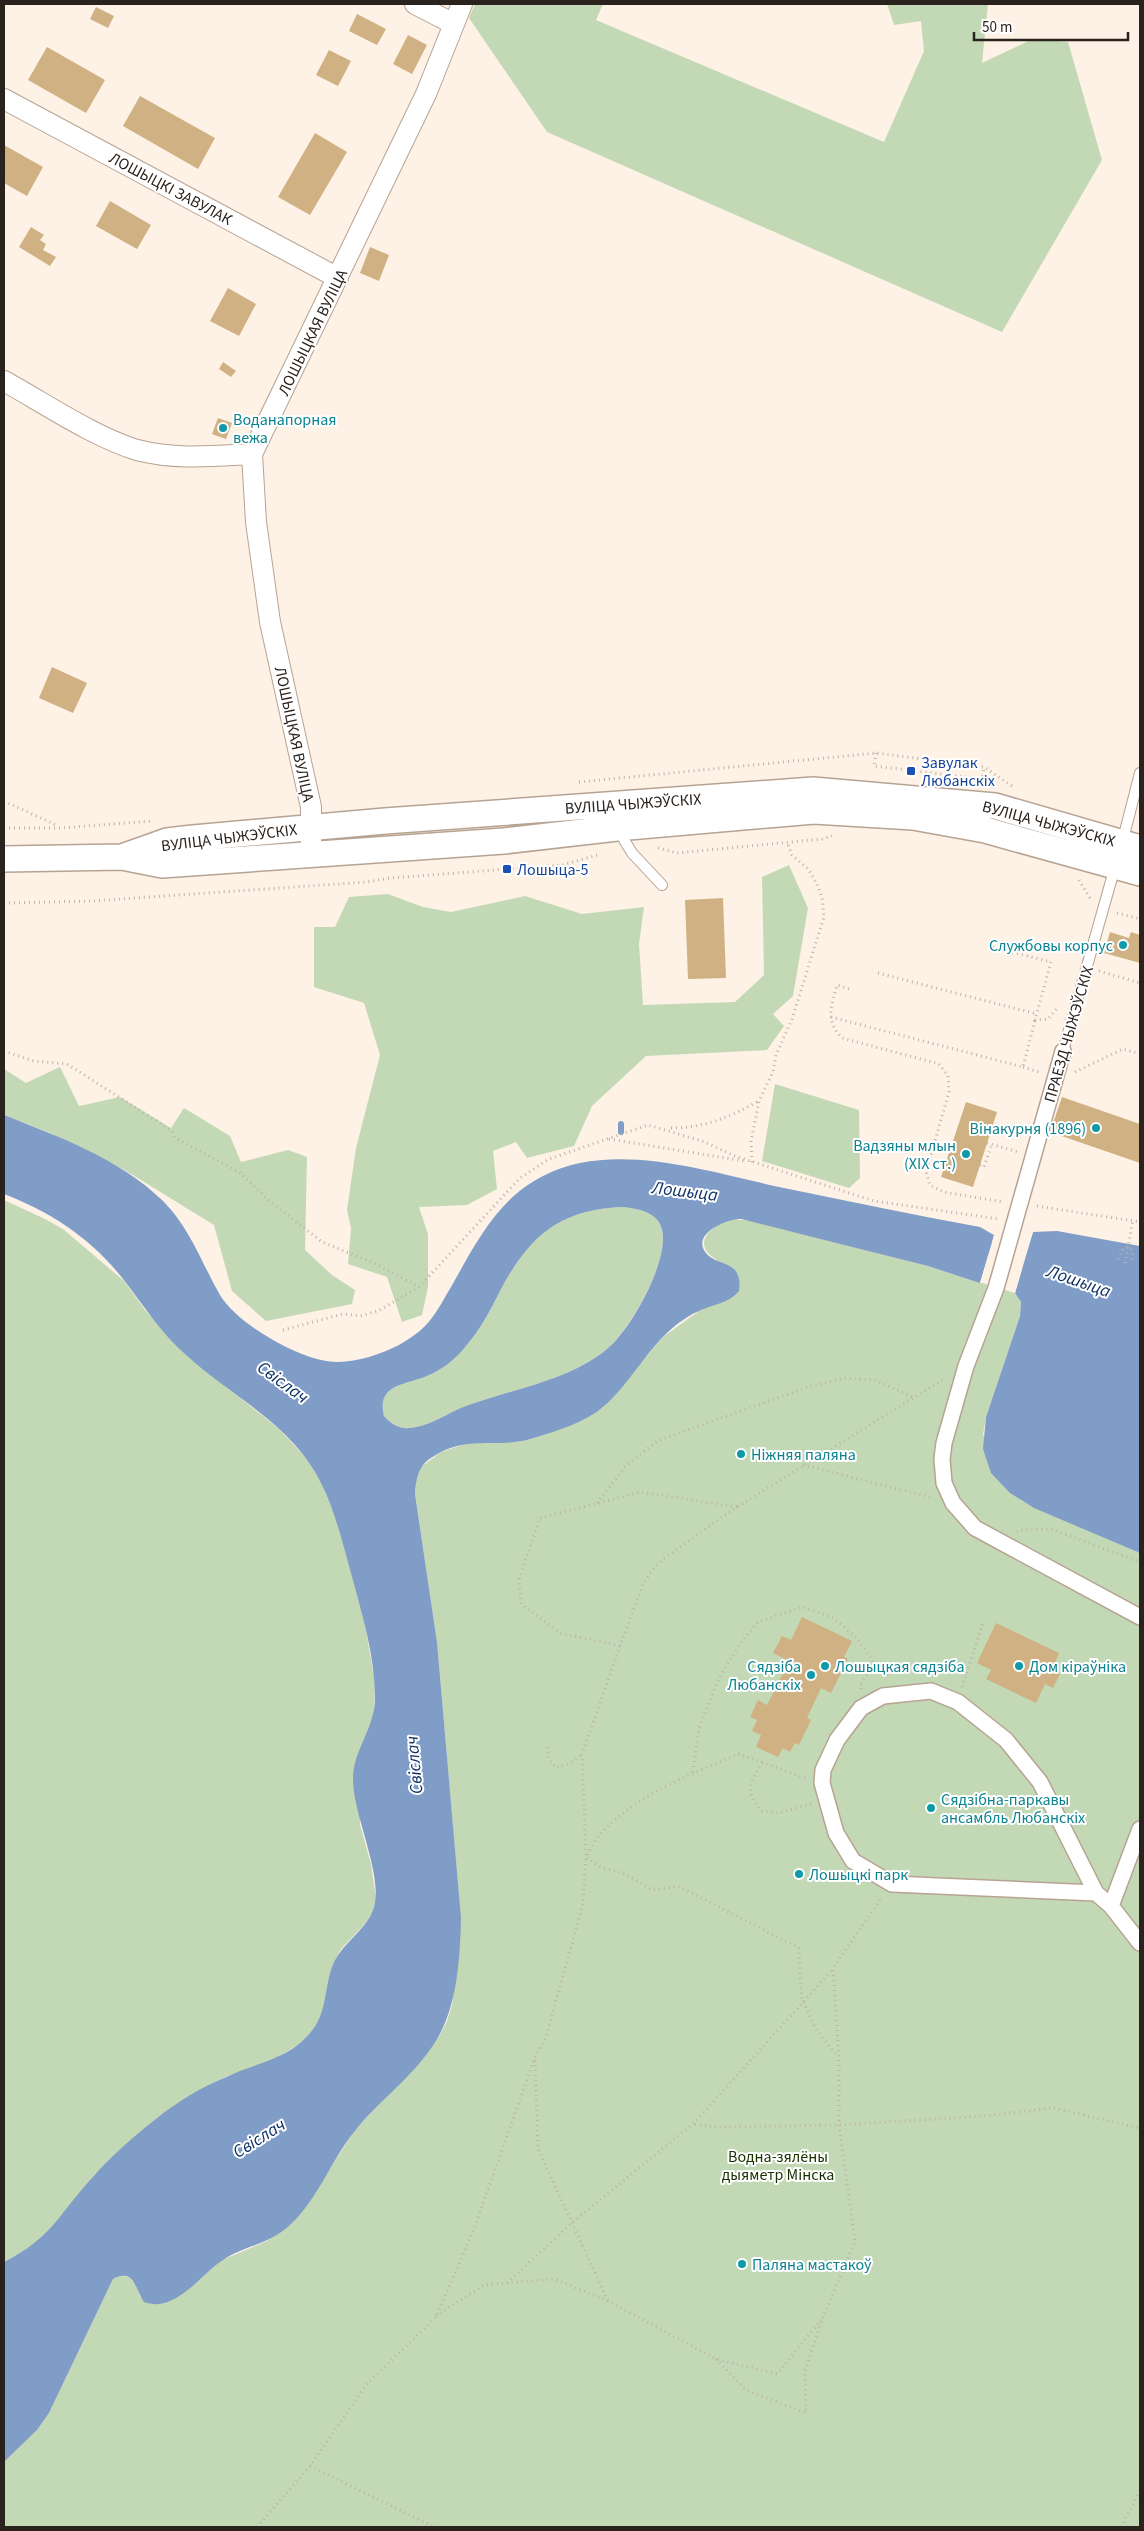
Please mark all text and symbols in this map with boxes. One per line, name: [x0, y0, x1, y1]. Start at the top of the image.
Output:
scale bar: [974, 10, 1128, 42]
text: 50 m: [982, 17, 1012, 38]
street label: ЛОШЫЦКІ ЗАВУЛАК: [105, 147, 237, 231]
street label: ЛОШЫЦКАЯ ВУЛІЦА: [273, 265, 353, 399]
place label: Воданапорная вежа: [233, 409, 336, 449]
marker: Воданапорная вежа: [217, 422, 229, 434]
street label: ЛОШЫЦКАЯ ВУЛІЦА: [269, 664, 319, 804]
place label: Завулак Любанскіх: [921, 752, 995, 792]
marker: Завулак Любанскіх: [905, 765, 917, 777]
street label: ВУЛІЦА ЧЫЖЭЎСКІХ: [564, 788, 702, 820]
street label: ВУЛІЦА ЧЫЖЭЎСКІХ: [980, 796, 1118, 852]
street label: ВУЛІЦА ЧЫЖЭЎСКІХ: [160, 819, 298, 857]
place label: Лошыца-5: [517, 859, 589, 881]
marker: Лошыца-5: [501, 863, 513, 875]
place label: Службовы корпус: [989, 935, 1113, 957]
marker: Службовы корпус: [1117, 939, 1129, 951]
street label: ПРАЕЗД ЧЫЖЭЎСКІХ: [1039, 963, 1099, 1105]
place label: Вінакурня (1896): [970, 1118, 1086, 1140]
marker: Вінакурня (1896): [1090, 1122, 1102, 1134]
place label: Вадзяны млын (XIX ст.): [853, 1135, 956, 1175]
marker: Вадзяны млын (XIX ст.): [960, 1148, 972, 1160]
water label: Лошыца: [650, 1175, 720, 1208]
water label: Лошыца: [1043, 1259, 1114, 1304]
water label: Свіслач: [252, 1355, 314, 1410]
place label: Ніжняя паляна: [751, 1444, 856, 1466]
marker: Ніжняя паляна: [735, 1448, 747, 1460]
place label: Сядзіба Любанскіх: [727, 1656, 801, 1696]
place label: Лошыцкая сядзіба: [835, 1656, 964, 1678]
place label: Дом кіраўніка: [1029, 1656, 1126, 1678]
marker: Лошыцкая сядзіба: [819, 1660, 831, 1672]
marker: Дом кіраўніка: [1013, 1660, 1025, 1672]
marker: Сядзіба Любанскіх: [805, 1669, 817, 1681]
water label: Свіслач: [400, 1735, 429, 1795]
place label: Сядзібна-паркавы ансамбль Любанскіх: [941, 1789, 1085, 1829]
marker: Сядзібна-паркавы ансамбль Любанскіх: [925, 1802, 937, 1814]
place label: Лошыцкі парк: [809, 1864, 908, 1886]
marker: Лошыцкі парк: [793, 1868, 805, 1880]
water label: Свіслач: [228, 2112, 291, 2164]
park label: Водна-зялёны дыяметр Мінска: [722, 2146, 834, 2186]
place label: Паляна мастакоў: [752, 2254, 872, 2276]
marker: Паляна мастакоў: [736, 2258, 748, 2270]

